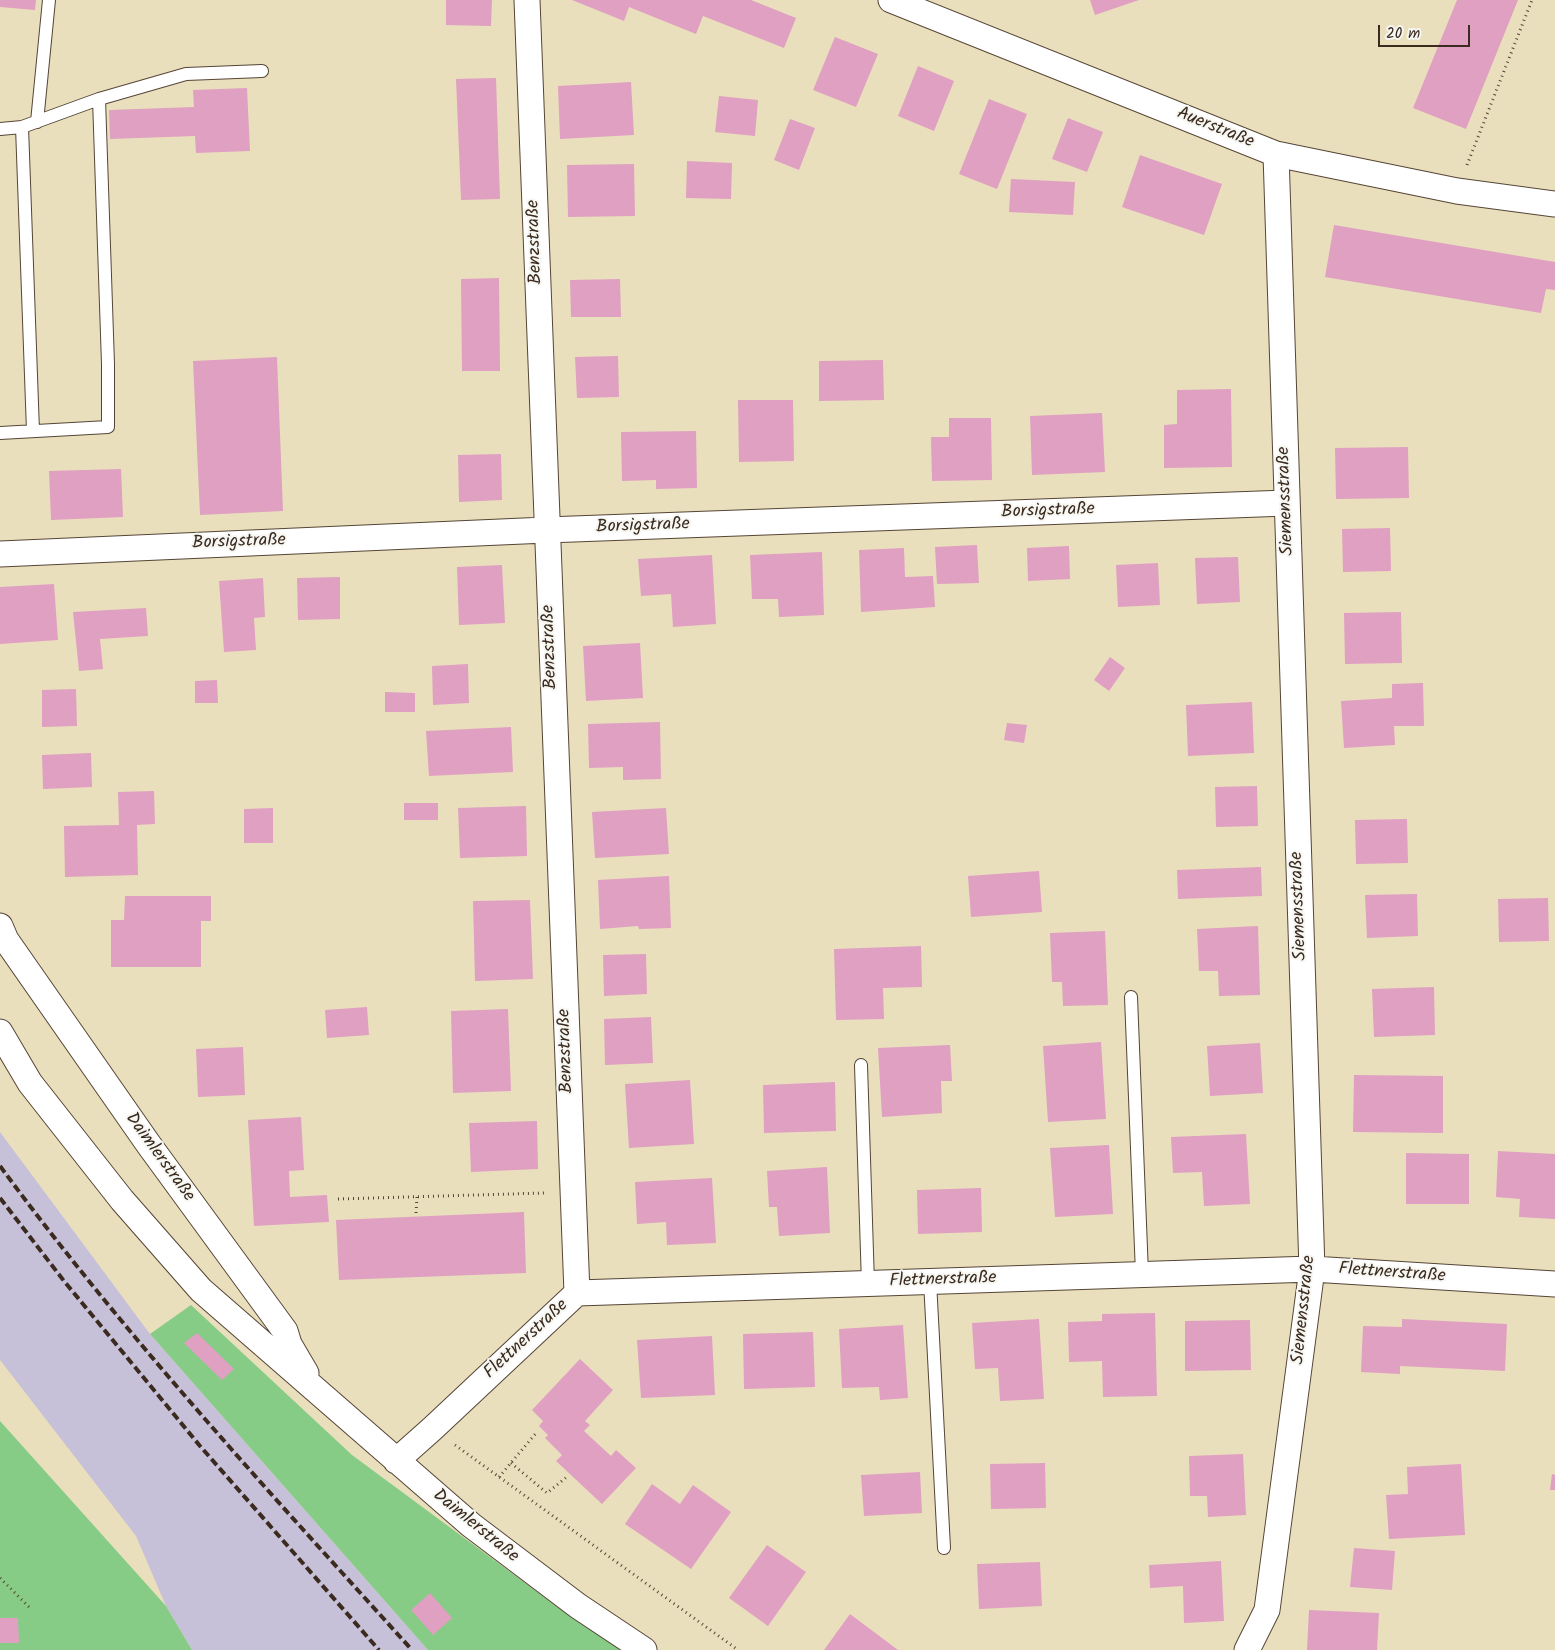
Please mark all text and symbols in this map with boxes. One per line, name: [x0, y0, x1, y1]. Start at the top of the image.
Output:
scale bar: [1380, 15, 1472, 47]
text: 20 m: [1386, 22, 1420, 46]
street label: Auerstraße: [1173, 104, 1257, 154]
street label: Benzstraße: [524, 199, 548, 285]
street label: Siemensstraße: [1274, 446, 1300, 556]
street label: Borsigstraße: [1001, 500, 1095, 524]
street label: Borsigstraße: [596, 515, 690, 539]
street label: Borsigstraße: [192, 531, 286, 555]
street label: Benzstraße: [539, 604, 563, 690]
street label: Siemensstraße: [1287, 851, 1313, 961]
street label: Benzstraße: [555, 1008, 579, 1094]
street label: Daimlerstraße: [119, 1109, 199, 1207]
street label: Siemensstraße: [1289, 1255, 1321, 1365]
street label: Flettnerstraße: [1338, 1259, 1446, 1289]
street label: Flettnerstraße: [889, 1268, 997, 1294]
street label: Flettnerstraße: [480, 1296, 574, 1384]
street label: Daimlerstraße: [427, 1486, 523, 1568]

